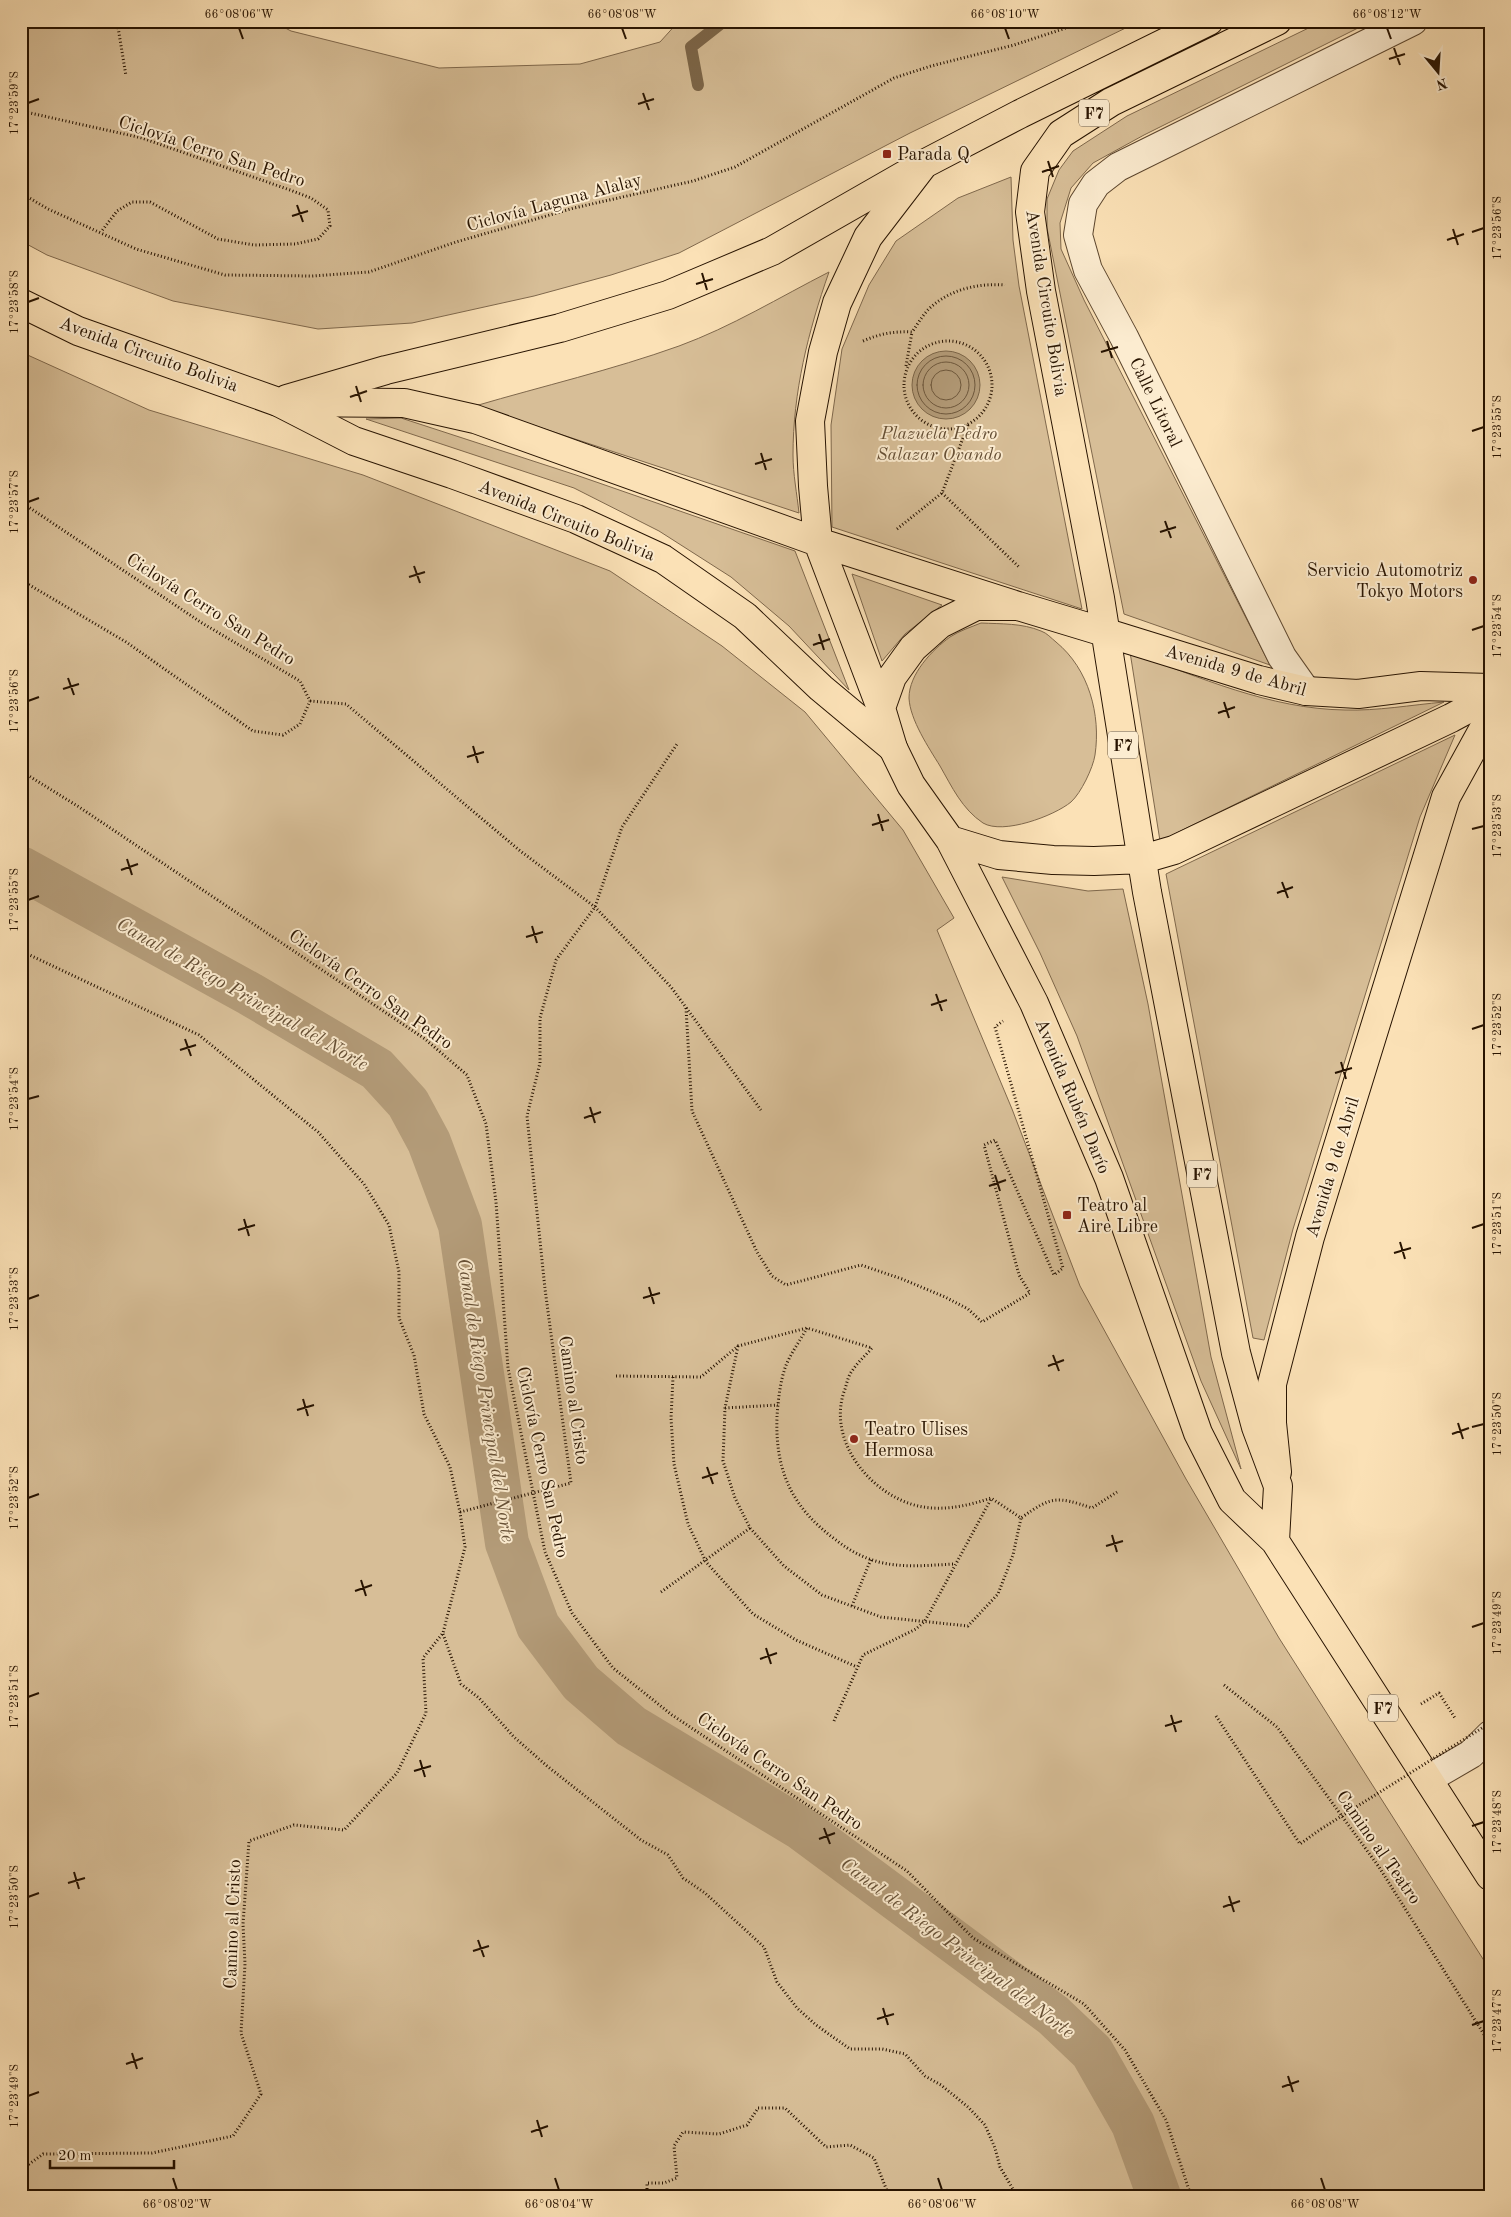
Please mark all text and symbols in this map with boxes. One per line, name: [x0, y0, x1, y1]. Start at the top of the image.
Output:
text: 66°08'06"W: [204, 9, 274, 21]
text: 66°08'08"W: [587, 9, 657, 21]
text: 66°08'10"W: [970, 9, 1040, 21]
text: 66°08'12"W: [1352, 9, 1422, 21]
north arrow: [1414, 48, 1464, 98]
text: 17°23'59"S: [8, 71, 21, 135]
text: N: [1434, 75, 1449, 92]
road number: F7: [1079, 100, 1109, 126]
street label: Ciclovía Cerro San Pedro: [116, 113, 307, 191]
place label: Parada Q: [897, 146, 970, 164]
marker: Parada Q: [881, 148, 893, 160]
street label: Ciclovía Laguna Alalay: [465, 171, 644, 235]
text: 17°23'56"S: [1491, 196, 1504, 260]
street label: Avenida Circuito Bolivia: [1022, 209, 1070, 398]
text: 17°23'58"S: [8, 270, 21, 334]
street label: Avenida Circuito Bolivia: [57, 314, 240, 396]
street label: Calle Litoral: [1126, 355, 1185, 450]
text: 17°23'55"S: [1491, 395, 1504, 459]
park label: Plazuela Pedro Salazar Ovando: [876, 425, 1002, 464]
text: 17°23'57"S: [8, 470, 21, 534]
street label: Avenida Circuito Bolivia: [476, 477, 658, 565]
street label: Ciclovía Cerro San Pedro: [123, 550, 298, 669]
place label: Servicio Automotriz Tokyo Motors: [1307, 562, 1463, 601]
marker: Servicio Automotriz Tokyo Motors: [1467, 574, 1479, 586]
text: 17°23'54"S: [1491, 594, 1504, 658]
street label: Avenida 9 de Abril: [1163, 642, 1308, 700]
text: 17°23'56"S: [8, 669, 21, 733]
road number: F7: [1108, 732, 1138, 758]
text: 17°23'53"S: [1491, 794, 1504, 858]
text: 17°23'55"S: [8, 868, 21, 932]
water label: Canal de Riego Principal del Norte: [113, 915, 371, 1075]
street label: Ciclovía Cerro San Pedro: [285, 926, 456, 1053]
text: 17°23'52"S: [1491, 993, 1504, 1057]
street label: Avenida Rubén Darío: [1031, 1016, 1113, 1177]
text: 17°23'54"S: [8, 1067, 21, 1131]
street label: Avenida 9 de Abril: [1303, 1095, 1363, 1240]
road number: F7: [1187, 1160, 1217, 1188]
text: 17°23'51"S: [1491, 1192, 1504, 1256]
place label: Teatro al Aire Libre: [1077, 1197, 1158, 1236]
marker: Teatro al Aire Libre: [1061, 1209, 1073, 1221]
water label: Canal de Riego Principal del Norte: [453, 1257, 516, 1544]
text: 17°23'53"S: [8, 1267, 21, 1331]
street label: Camino al Cristo: [555, 1335, 591, 1466]
street label: Ciclovía Cerro San Pedro: [513, 1365, 571, 1560]
text: 17°23'50"S: [1491, 1392, 1504, 1456]
place label: Teatro Ulises Hermosa: [864, 1421, 968, 1460]
marker: Teatro Ulises Hermosa: [848, 1433, 860, 1445]
text: 17°23'52"S: [8, 1466, 21, 1530]
text: 17°23'49"S: [1492, 1591, 1504, 1655]
text: 17°23'51"S: [8, 1665, 21, 1729]
road number: F7: [1368, 1695, 1398, 1722]
street label: Ciclovía Cerro San Pedro: [693, 1710, 865, 1834]
street label: Camino al Teatro: [1332, 1788, 1424, 1908]
text: 17°23'48"S: [1492, 1790, 1504, 1854]
water label: Canal de Riego Principal del Norte: [836, 1855, 1077, 2043]
street label: Camino al Cristo: [222, 1859, 244, 1989]
text: 17°23'50"S: [8, 1865, 21, 1929]
text: 17°23'47"S: [1492, 1989, 1504, 2053]
text: 17°23'49"S: [9, 2064, 21, 2128]
scale bar: [50, 2137, 174, 2169]
text: 20 m: [58, 2149, 92, 2164]
text: 66°08'02"W: [142, 2199, 212, 2211]
text: 66°08'04"W: [524, 2199, 594, 2211]
text: 66°08'06"W: [907, 2199, 977, 2211]
text: 66°08'08"W: [1290, 2199, 1360, 2211]

